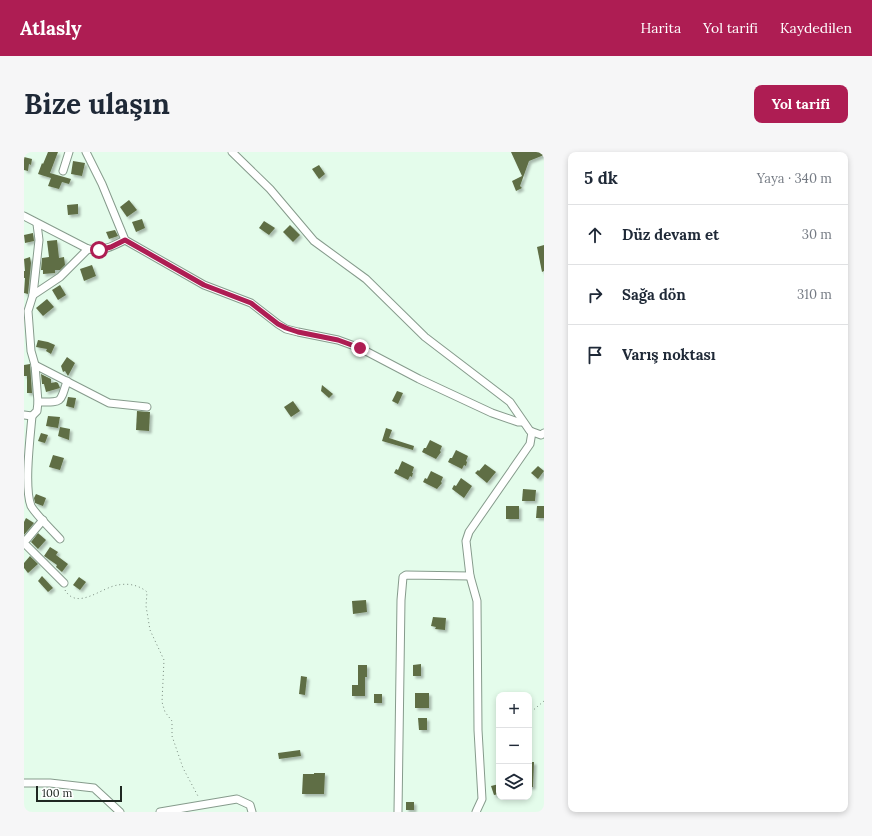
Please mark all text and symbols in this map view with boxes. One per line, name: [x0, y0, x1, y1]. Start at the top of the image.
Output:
text: Atlasly: [20, 16, 81, 40]
text: Harita: [640, 19, 681, 37]
text: Yol tarifi: [703, 19, 758, 37]
text: Kaydedilen: [780, 19, 852, 37]
button: Yol tarifi: [754, 85, 848, 123]
text: Bize ulaşın: [24, 86, 170, 122]
text: 5 dk: [584, 167, 618, 189]
text: Yaya · 340 m: [757, 170, 832, 187]
icon: ahead: [584, 224, 606, 246]
text: Düz devam et: [622, 225, 719, 244]
text: 30 m: [802, 226, 832, 243]
route start: [90, 241, 108, 259]
icon: right: [584, 284, 606, 306]
text: Sağa dön: [622, 285, 686, 304]
text: 310 m: [797, 286, 832, 303]
route end: [351, 339, 369, 357]
icon: arrive: [584, 344, 606, 366]
text: Varış noktası: [622, 345, 716, 364]
map controls: [496, 692, 532, 800]
button: +: [496, 692, 532, 728]
button: −: [496, 728, 532, 764]
button: layers: [496, 764, 532, 800]
scale bar: [36, 784, 122, 803]
text: 100 m: [42, 786, 72, 800]

